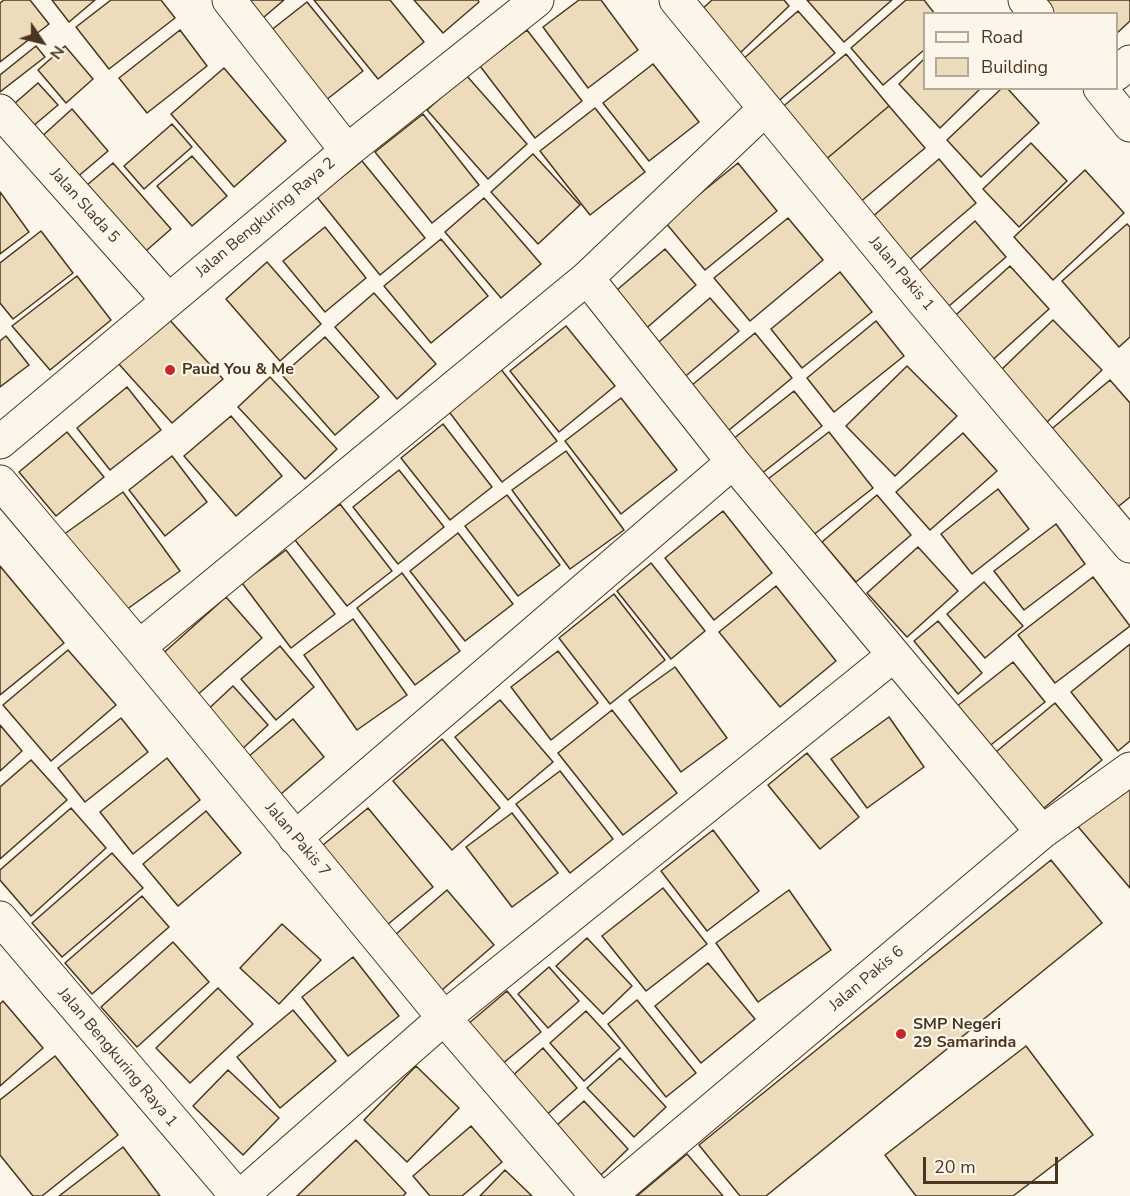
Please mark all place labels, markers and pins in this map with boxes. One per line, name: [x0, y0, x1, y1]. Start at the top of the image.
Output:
place label: Paud You & Me: [182, 360, 294, 380]
marker: Paud You & Me: [163, 363, 177, 377]
place label: SMP Negeri 29 Samarinda: [913, 1015, 1016, 1053]
marker: SMP Negeri 29 Samarinda: [894, 1027, 908, 1041]

